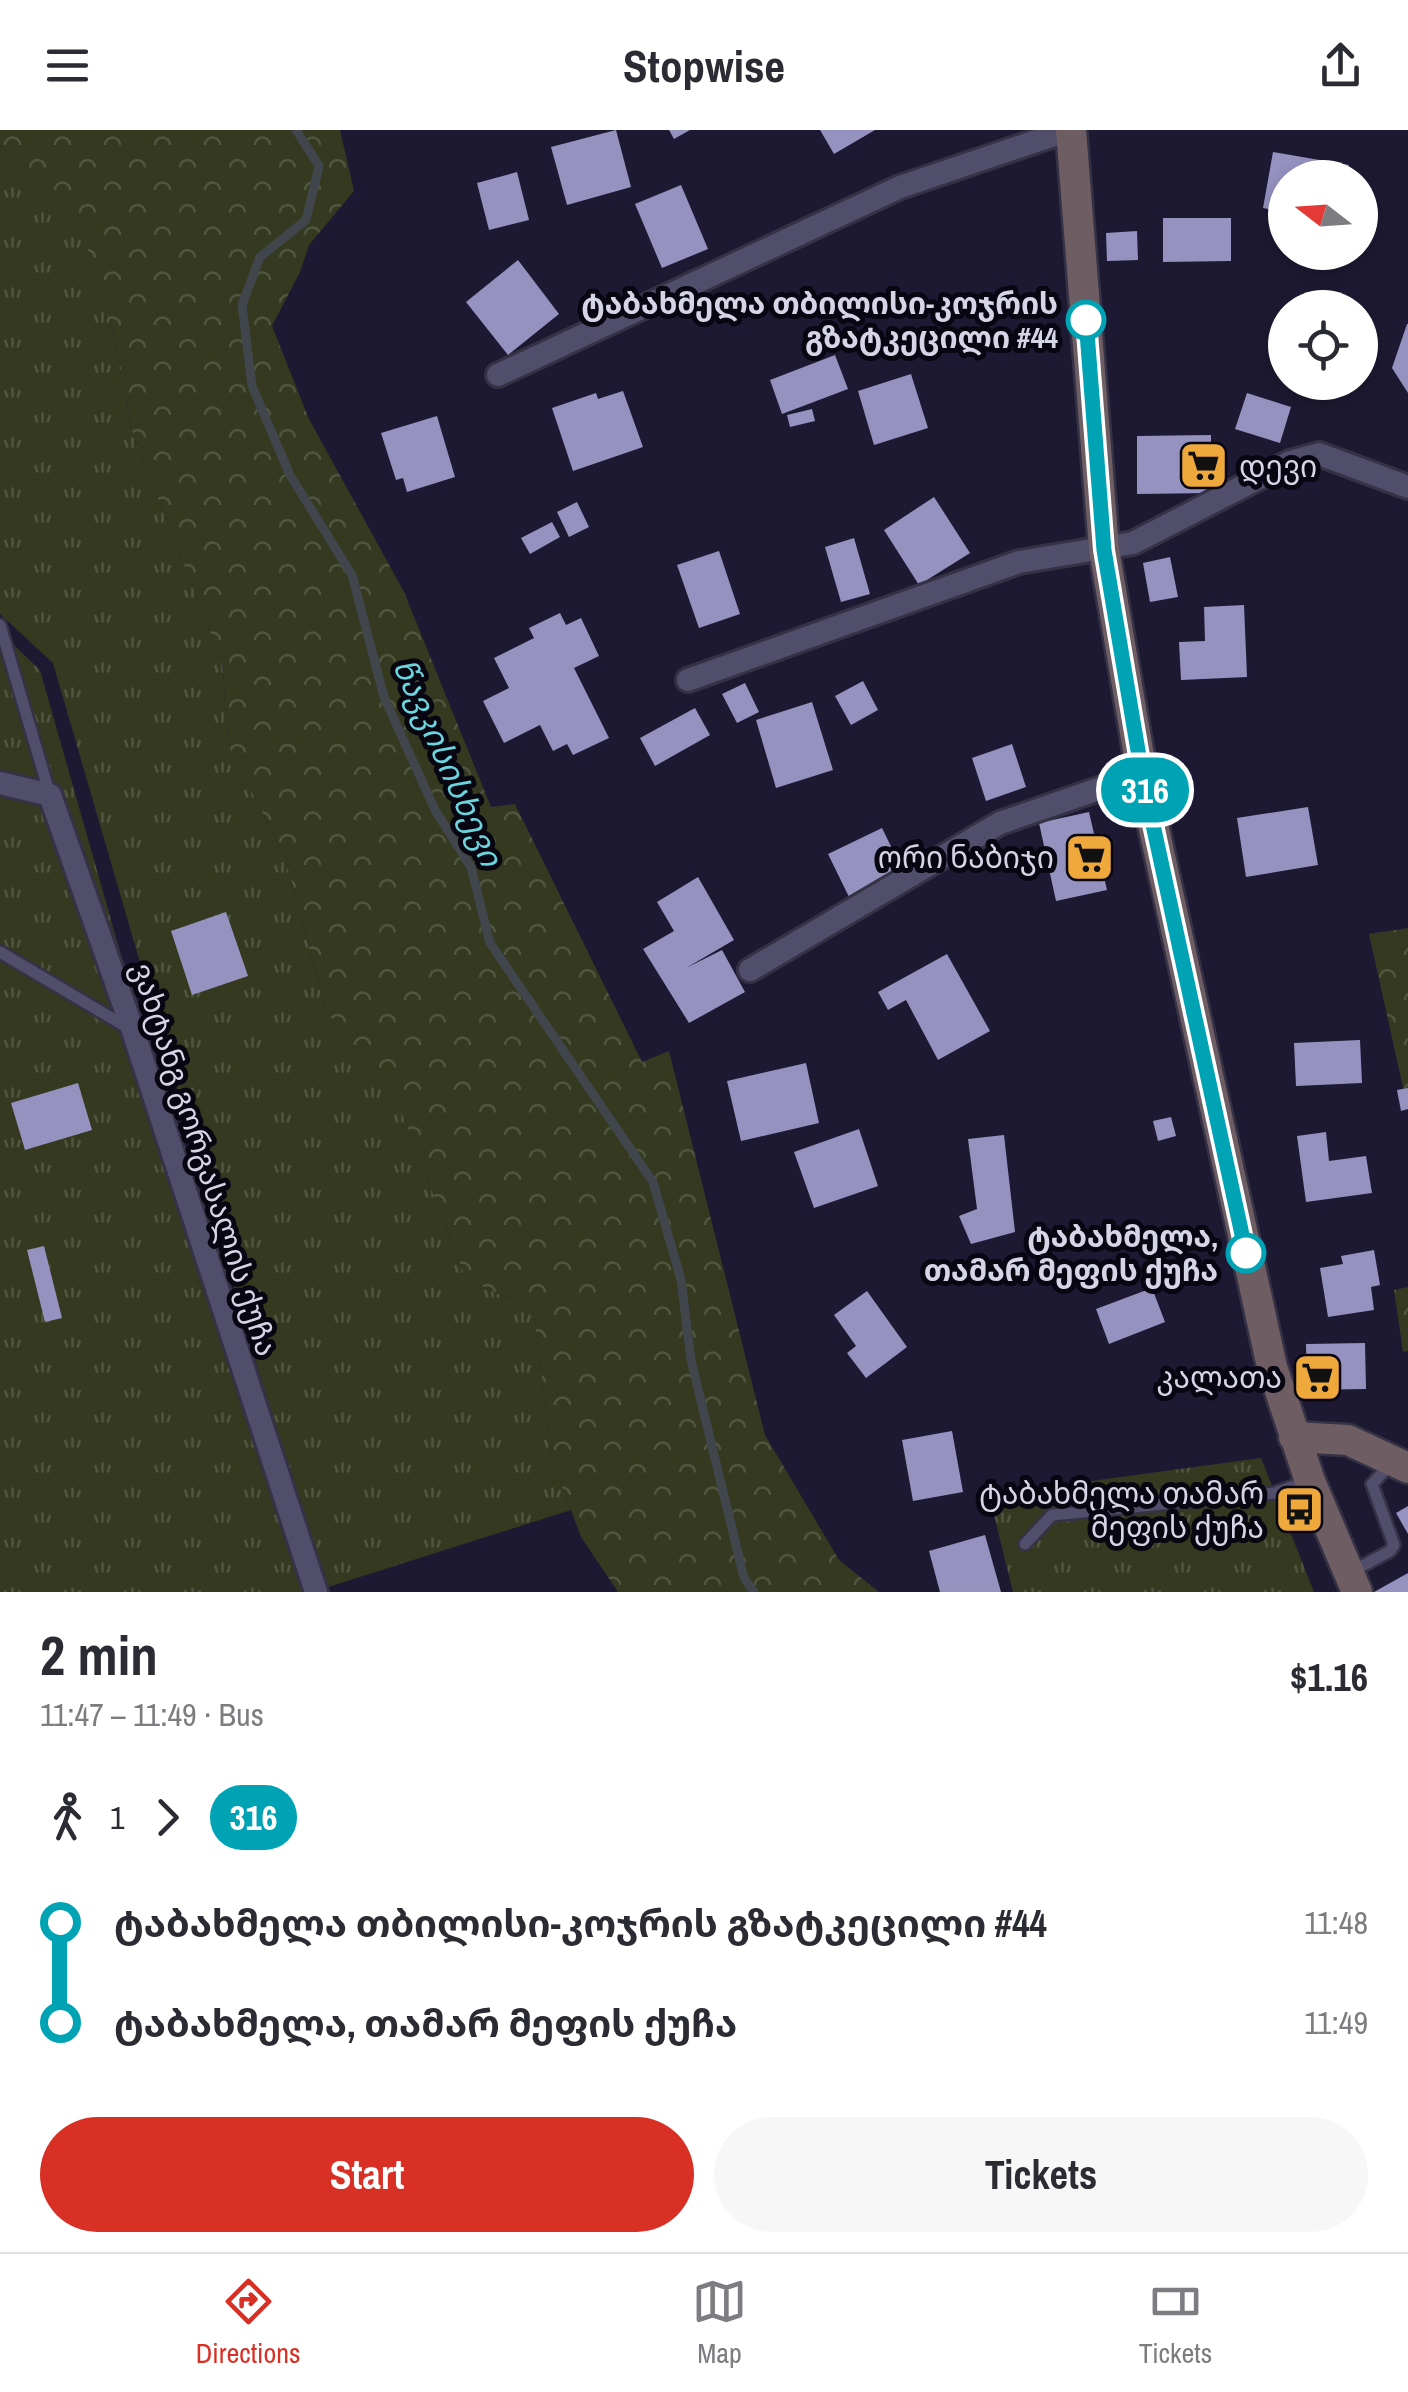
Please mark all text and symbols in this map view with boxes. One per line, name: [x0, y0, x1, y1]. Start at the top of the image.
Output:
text: Stopwise: [623, 35, 785, 96]
icon: menu: [40, 38, 95, 93]
icon: share: [1313, 38, 1368, 93]
north arrow: [1268, 160, 1378, 270]
map controls: [1268, 160, 1378, 400]
place label: ტაბახმელა თბილისი-კოჯრის გზატკეცილი #44: [581, 283, 1058, 357]
button: locate: [1268, 290, 1378, 400]
marker: ტაბახმელა თბილისი-კოჯრის გზატკეცილი #44: [1067, 301, 1105, 339]
supermarket icon: დევი: [1178, 440, 1230, 492]
place label: დევი: [1239, 446, 1317, 486]
water label: წავკისისხევი: [383, 651, 514, 874]
line badge: 316: [1088, 758, 1202, 822]
text: 316: [1121, 767, 1169, 814]
supermarket icon: ორი ნაბიჯი: [1063, 831, 1115, 883]
place label: ორი ნაბიჯი: [878, 837, 1054, 877]
street label: ვახტანგ გორგასალის ქუჩა: [122, 957, 288, 1361]
place label: ტაბახმელა, თამარ მეფის ქუჩა: [924, 1216, 1218, 1290]
marker: ტაბახმელა, თამარ მეფის ქუჩა: [1227, 1234, 1265, 1272]
supermarket icon: კალათა: [1291, 1351, 1343, 1403]
place label: კალათა: [1157, 1357, 1282, 1397]
place label: ტაბახმელა თამარ მეფის ქუჩა: [979, 1473, 1264, 1547]
bus stop icon: ტაბახმელა თამარ მეფის ქუჩა: [1273, 1484, 1325, 1536]
text: 2 min: [40, 1618, 158, 1692]
text: $1.16: [1290, 1652, 1368, 1703]
text: 11:47 – 11:49 · Bus: [40, 1693, 264, 1736]
icon: walk: [40, 1790, 95, 1845]
icon: forward: [140, 1790, 195, 1845]
text: 316: [230, 1794, 277, 1841]
text: 1: [110, 1796, 125, 1839]
text: ტაბახმელა თბილისი-კოჯრის გზატკეცილი #44: [114, 1898, 1047, 1949]
text: 11:48: [1304, 1901, 1368, 1944]
text: ტაბახმელა, თამარ მეფის ქუჩა: [114, 1998, 737, 2049]
text: 11:49: [1304, 2001, 1368, 2044]
button: Start: [40, 2117, 694, 2232]
button: Tickets: [714, 2117, 1368, 2232]
tab: Directions: [196, 2274, 300, 2372]
tab: Map: [692, 2274, 747, 2372]
tab: Tickets: [1139, 2274, 1212, 2372]

